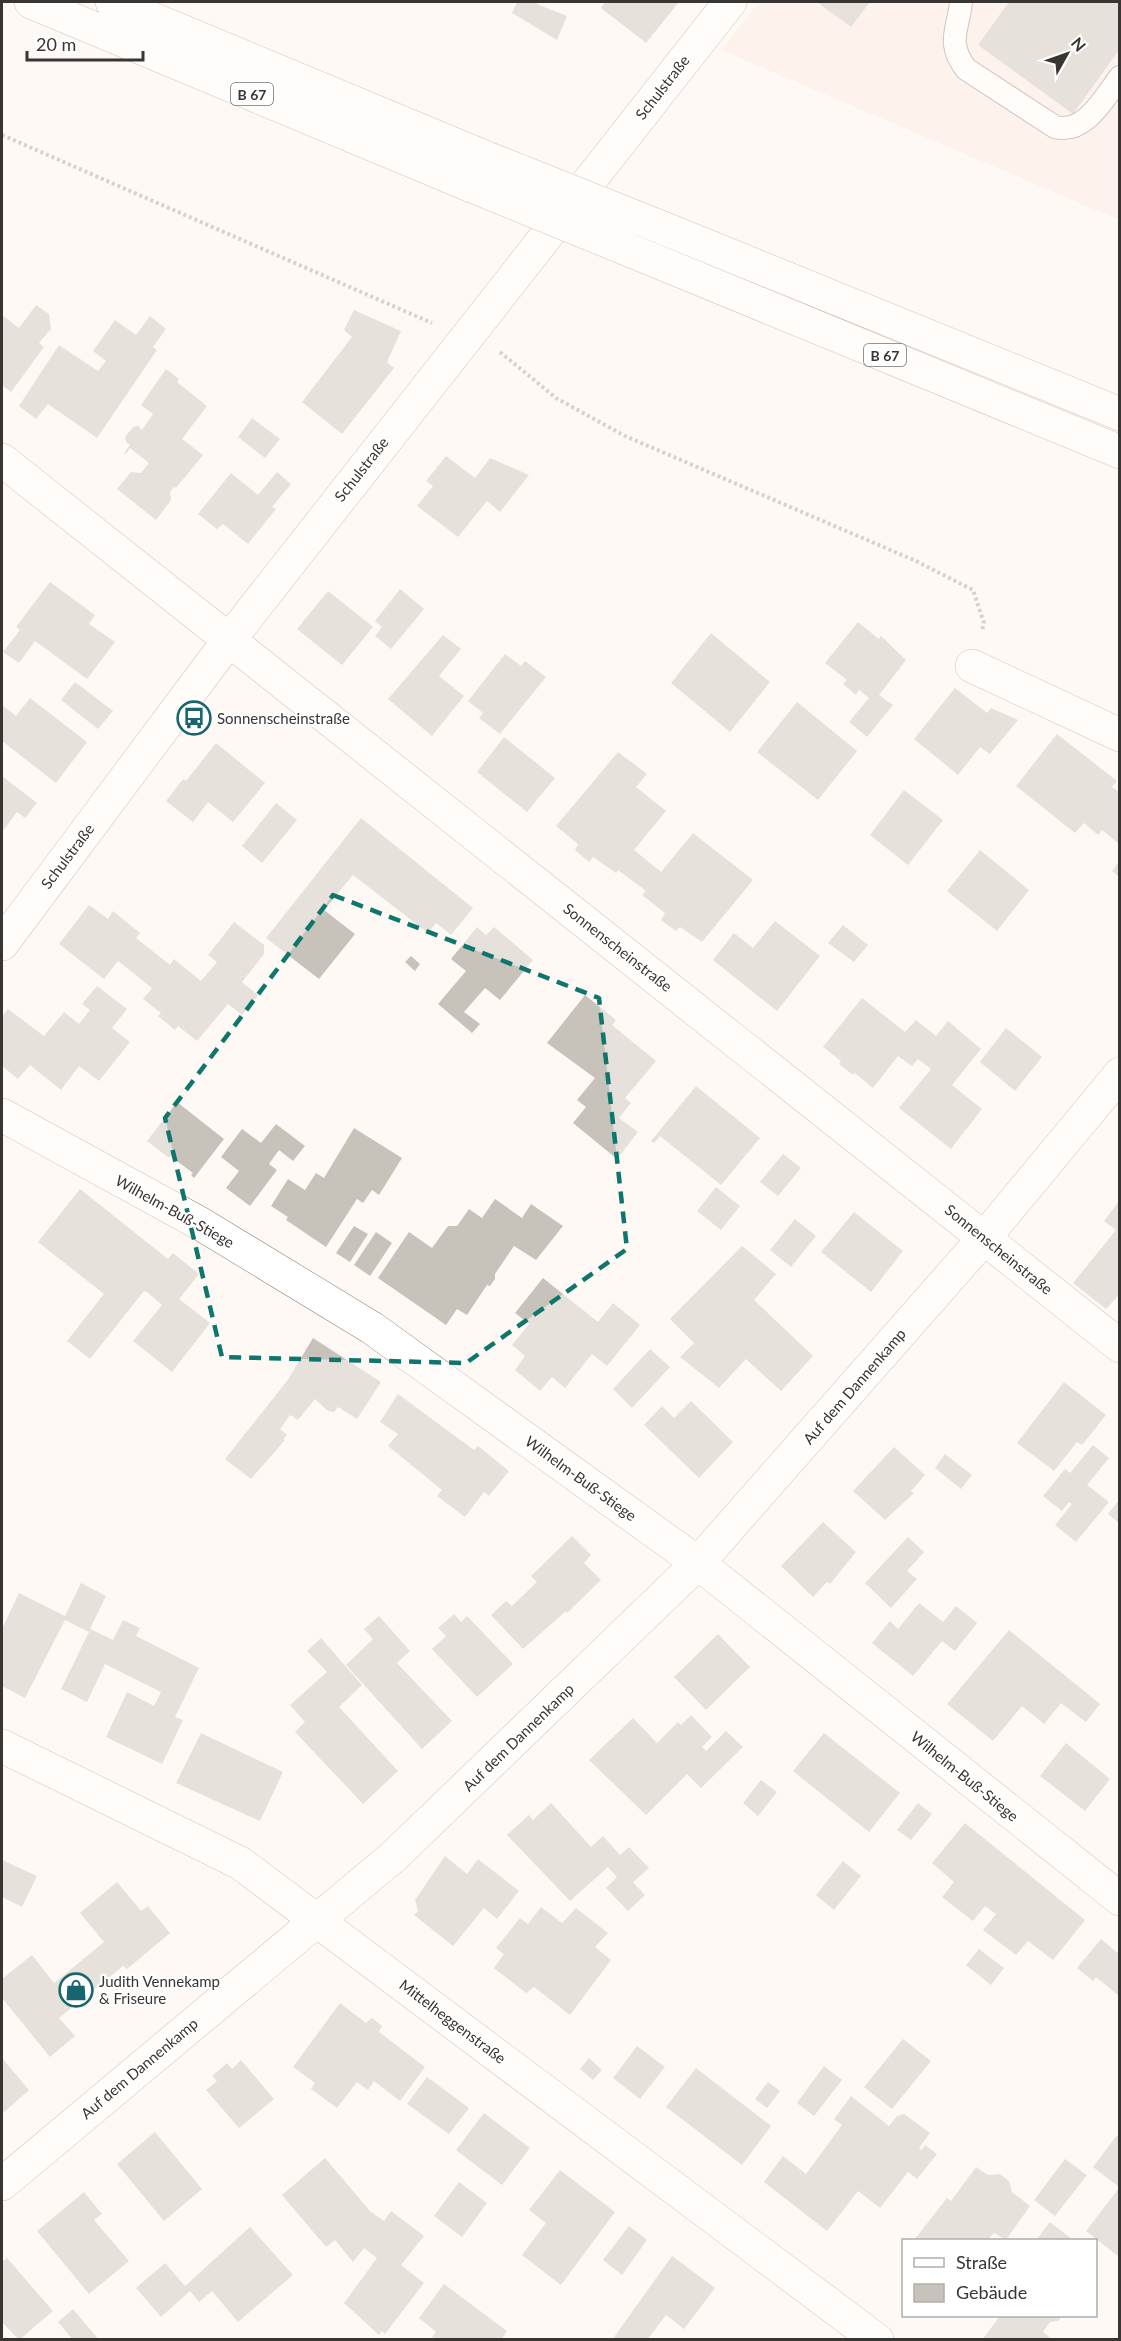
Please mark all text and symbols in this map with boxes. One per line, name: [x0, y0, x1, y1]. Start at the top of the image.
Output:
scale bar: [27, 24, 142, 62]
north arrow: [1037, 24, 1097, 84]
text: 20 m: [36, 33, 76, 55]
text: N: [1068, 33, 1090, 55]
street label: Schulstraße: [631, 51, 693, 123]
road number: B 67: [231, 83, 273, 105]
road number: B 67: [864, 344, 906, 366]
street label: Schulstraße: [330, 433, 392, 505]
bus stop icon: Sonnenscheinstraße: [176, 700, 212, 736]
place label: Sonnenscheinstraße: [217, 709, 350, 727]
street label: Schulstraße: [37, 820, 97, 892]
street label: Sonnenscheinstraße: [560, 899, 676, 995]
street label: Wilhelm-Buß-Stiege: [112, 1171, 238, 1251]
street label: Sonnenscheinstraße: [942, 1200, 1056, 1298]
street label: Auf dem Dannenkamp: [799, 1325, 909, 1447]
street label: Wilhelm-Buß-Stiege: [522, 1432, 640, 1524]
street label: Auf dem Dannenkamp: [459, 1679, 577, 1795]
street label: Wilhelm-Buß-Stiege: [908, 1727, 1022, 1825]
shop icon: Judith Vennekamp & Friseure: [58, 1972, 94, 2008]
place label: Judith Vennekamp & Friseure: [99, 1972, 220, 2007]
street label: Mittelheggenstraße: [396, 1975, 510, 2067]
street label: Auf dem Dannenkamp: [77, 2014, 201, 2122]
legend: [902, 2239, 1097, 2317]
text: Straße: [956, 2251, 1007, 2273]
text: Gebäude: [956, 2281, 1027, 2303]

